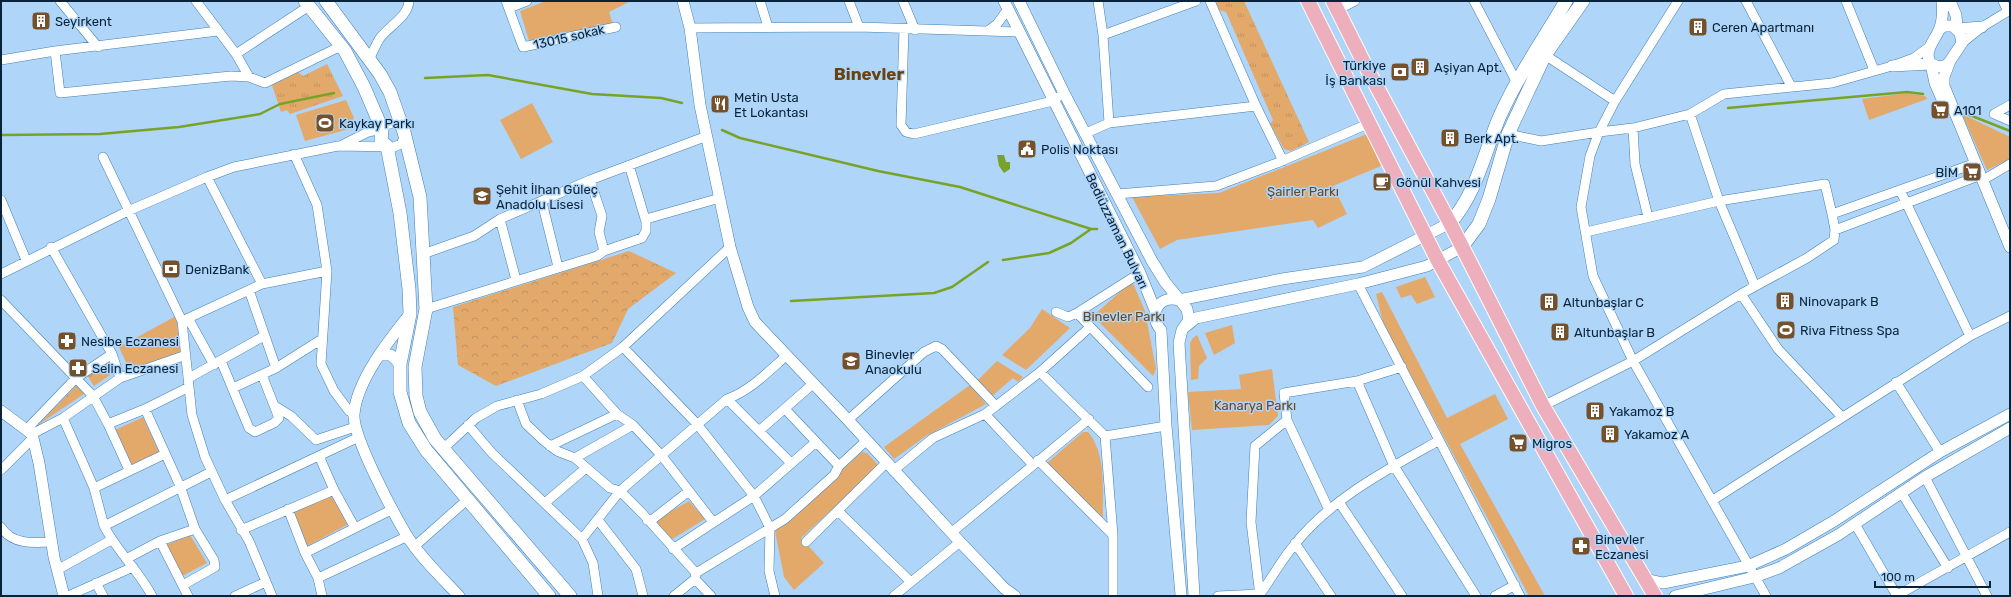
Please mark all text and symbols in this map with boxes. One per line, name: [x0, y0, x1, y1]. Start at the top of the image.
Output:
building icon: Seyirkent: [30, 10, 52, 32]
place label: Seyirkent: [55, 14, 112, 29]
building icon: Ceren Apartmanı: [1687, 16, 1709, 38]
place label: Ceren Apartmanı: [1712, 20, 1814, 35]
street label: 13015 sokak: [532, 21, 606, 52]
building icon: Aşiyan Apt.: [1409, 56, 1431, 78]
place label: Türkiye İş Bankası: [1325, 58, 1386, 88]
place label: Aşiyan Apt.: [1434, 60, 1502, 75]
bank icon: Türkiye İş Bankası: [1389, 61, 1411, 83]
district label: Binevler: [834, 64, 904, 84]
place label: Metin Usta Et Lokantası: [734, 90, 808, 120]
restaurant icon: Metin Usta Et Lokantası: [709, 93, 731, 115]
supermarket icon: A101: [1929, 99, 1951, 121]
place label: A101: [1954, 103, 1982, 118]
sports icon: Kaykay Parkı: [314, 112, 336, 134]
place label: Kaykay Parkı: [339, 116, 415, 131]
building icon: Berk Apt.: [1439, 127, 1461, 149]
place label: Berk Apt.: [1464, 131, 1519, 146]
public building icon: Polis Noktası: [1016, 138, 1038, 160]
place label: Polis Noktası: [1041, 142, 1118, 157]
supermarket icon: BİM: [1961, 161, 1983, 183]
place label: BİM: [1935, 165, 1958, 180]
street label: Bediüzzaman Bulvarı: [1082, 171, 1152, 291]
cafe icon: Gönül Kahvesi: [1371, 171, 1393, 193]
place label: Gönül Kahvesi: [1396, 175, 1481, 190]
place label: Şehit İlhan Güleç Anadolu Lisesi: [496, 182, 598, 212]
park label: Şairler Parkı: [1267, 184, 1339, 199]
school or university icon: Şehit İlhan Güleç Anadolu Lisesi: [471, 185, 493, 207]
bank icon: DenizBank: [160, 258, 182, 280]
place label: DenizBank: [185, 262, 250, 277]
building icon: Ninovapark B: [1774, 290, 1796, 312]
building icon: Altunbaşlar C: [1538, 291, 1560, 313]
place label: Ninovapark B: [1799, 294, 1879, 309]
place label: Altunbaşlar C: [1563, 295, 1644, 310]
park label: Binevler Parkı: [1083, 309, 1165, 324]
sports icon: Riva Fitness Spa: [1775, 319, 1797, 341]
building icon: Altunbaşlar B: [1549, 321, 1571, 343]
place label: Riva Fitness Spa: [1800, 323, 1899, 338]
place label: Altunbaşlar B: [1574, 325, 1655, 340]
pharmacy icon: Nesibe Eczanesi: [56, 330, 78, 352]
place label: Nesibe Eczanesi: [81, 334, 179, 349]
place label: Binevler Anaokulu: [865, 347, 922, 377]
school or university icon: Binevler Anaokulu: [840, 350, 862, 372]
pharmacy icon: Selin Eczanesi: [67, 357, 89, 379]
place label: Selin Eczanesi: [92, 361, 178, 376]
park label: Kanarya Parkı: [1214, 398, 1296, 413]
building icon: Yakamoz B: [1584, 400, 1606, 422]
place label: Yakamoz B: [1609, 404, 1675, 419]
building icon: Yakamoz A: [1599, 423, 1621, 445]
place label: Yakamoz A: [1624, 427, 1689, 442]
supermarket icon: Migros: [1507, 432, 1529, 454]
place label: Migros: [1532, 436, 1573, 452]
place label: Binevler Eczanesi: [1595, 532, 1649, 562]
pharmacy icon: Binevler Eczanesi: [1570, 535, 1592, 557]
scale bar: [1875, 563, 1990, 589]
text: 100 m: [1881, 570, 1915, 584]

